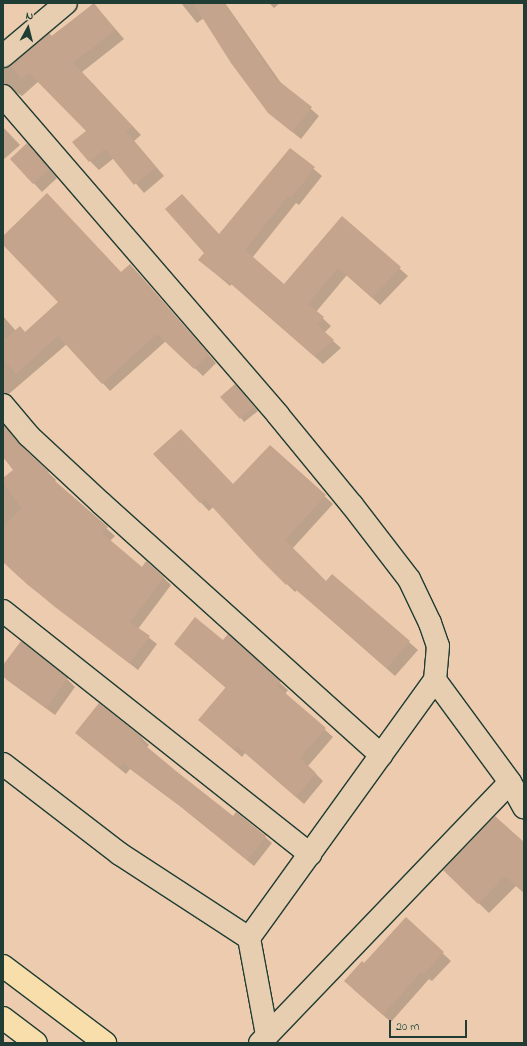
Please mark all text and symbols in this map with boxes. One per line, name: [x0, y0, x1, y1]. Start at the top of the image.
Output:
north arrow: [8, 8, 48, 48]
text: N: [25, 8, 34, 24]
scale bar: [391, 1012, 469, 1038]
text: 20 m: [396, 1018, 419, 1036]

